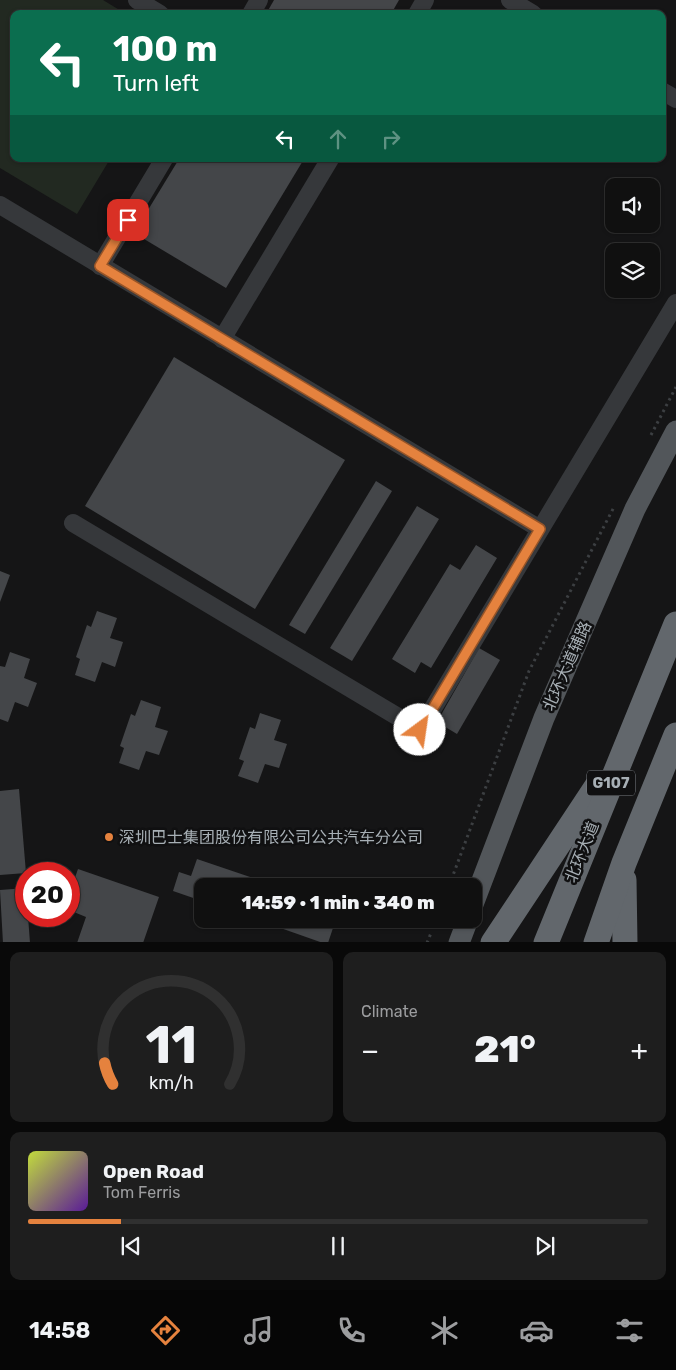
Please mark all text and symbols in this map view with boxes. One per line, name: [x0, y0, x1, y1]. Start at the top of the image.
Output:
text: 100 m: [113, 28, 218, 70]
icon: left: [30, 30, 95, 95]
text: Turn left: [113, 70, 199, 97]
icon: left: [271, 125, 299, 153]
icon: ahead: [324, 125, 352, 153]
icon: right: [377, 125, 405, 153]
map controls: [605, 178, 660, 298]
button: sound: [605, 178, 660, 233]
pin: [107, 199, 149, 241]
icon: arrive: [114, 206, 142, 234]
button: layers: [605, 243, 660, 298]
street label: 北环大道辅路: [539, 618, 595, 714]
position arrow: [393, 703, 445, 755]
road number: G107: [587, 770, 635, 796]
street label: 北环大道: [561, 819, 603, 885]
place label: 深圳巴士集团股份有限公司公共汽车分公司: [119, 828, 423, 847]
marker: 深圳巴士集团股份有限公司公共汽车分公司: [103, 831, 115, 843]
speed limit sign: 20: [15, 862, 80, 927]
text: 14:59 · 1 min · 340 m: [241, 891, 435, 914]
text: Climate: [361, 1002, 418, 1021]
text: 11: [146, 1014, 197, 1076]
text: 21°: [474, 1026, 536, 1072]
text: −: [361, 1034, 379, 1067]
text: +: [631, 1034, 648, 1067]
text: km/h: [149, 1072, 194, 1093]
text: Open Road: [103, 1160, 204, 1183]
text: Tom Ferris: [103, 1183, 180, 1202]
icon: previous: [117, 1232, 145, 1260]
icon: pause: [324, 1232, 352, 1260]
icon: next: [531, 1232, 559, 1260]
icon: directions: [148, 1313, 183, 1348]
icon: music: [241, 1313, 276, 1348]
icon: phone: [334, 1313, 369, 1348]
icon: climate: [427, 1313, 462, 1348]
icon: car: [519, 1313, 554, 1348]
icon: filters: [612, 1313, 647, 1348]
text: 14:58: [29, 1317, 90, 1344]

